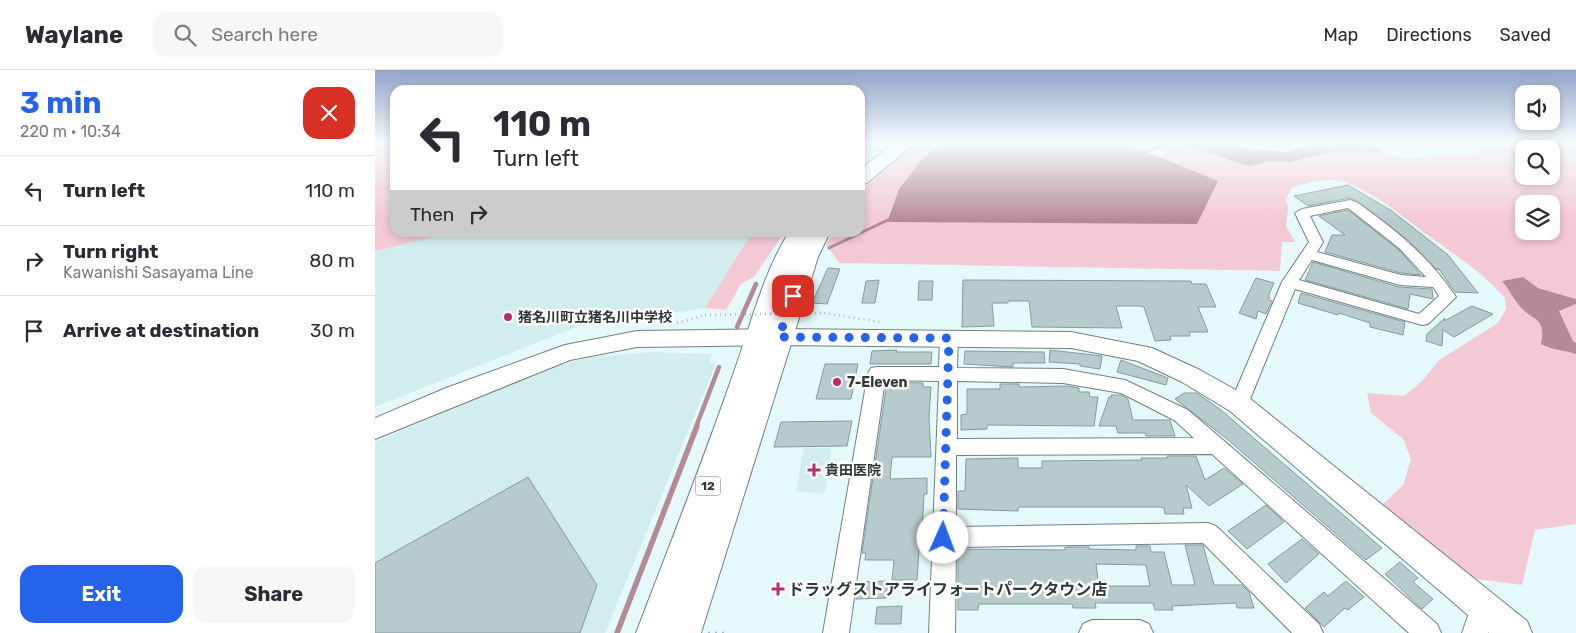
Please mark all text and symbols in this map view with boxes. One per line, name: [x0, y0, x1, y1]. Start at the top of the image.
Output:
search box: [153, 12, 503, 57]
text: Waylane: [25, 21, 123, 49]
icon: search: [171, 21, 199, 49]
text: Search here: [211, 23, 318, 46]
text: Map: [1323, 24, 1358, 46]
text: Directions: [1386, 24, 1472, 46]
text: Saved: [1500, 24, 1551, 46]
text: 3 min: [20, 85, 102, 121]
map controls: [1515, 85, 1560, 240]
button: sound: [1515, 85, 1560, 130]
button: close: [303, 87, 355, 139]
text: 110 m: [493, 103, 591, 145]
icon: left: [410, 105, 475, 170]
text: 220 m · 10:34: [20, 122, 121, 141]
button: search: [1515, 140, 1560, 185]
text: Turn left: [493, 145, 579, 172]
icon: left: [20, 177, 48, 205]
text: Turn left: [63, 179, 145, 202]
text: 110 m: [305, 179, 355, 202]
button: layers: [1515, 195, 1560, 240]
icon: right: [464, 200, 492, 228]
text: Then: [410, 203, 454, 226]
text: Turn right: [63, 240, 158, 263]
icon: right: [20, 247, 48, 275]
text: 80 m: [309, 249, 355, 272]
text: Kawanishi Sasayama Line: [63, 263, 253, 282]
pin: [772, 275, 814, 317]
icon: arrive: [779, 282, 807, 310]
place label: 猪名川町立猪名川中学校: [518, 309, 672, 326]
marker: 猪名川町立猪名川中学校: [502, 311, 514, 323]
icon: arrive: [20, 317, 48, 345]
text: Arrive at destination: [63, 319, 259, 342]
text: 30 m: [310, 319, 355, 342]
place label: 7-Eleven: [847, 374, 908, 391]
marker: 7-Eleven: [831, 376, 843, 388]
place label: 貴田医院: [825, 462, 881, 479]
marker: 貴田医院: [807, 463, 821, 477]
road number: 12: [695, 476, 721, 496]
position arrow: [916, 511, 968, 563]
button: Exit: [20, 565, 183, 623]
button: Share: [193, 565, 355, 623]
place label: ドラッグストアライフォートパークタウン店: [788, 580, 1107, 599]
marker: ドラッグストアライフォートパークタウン店: [772, 583, 784, 595]

